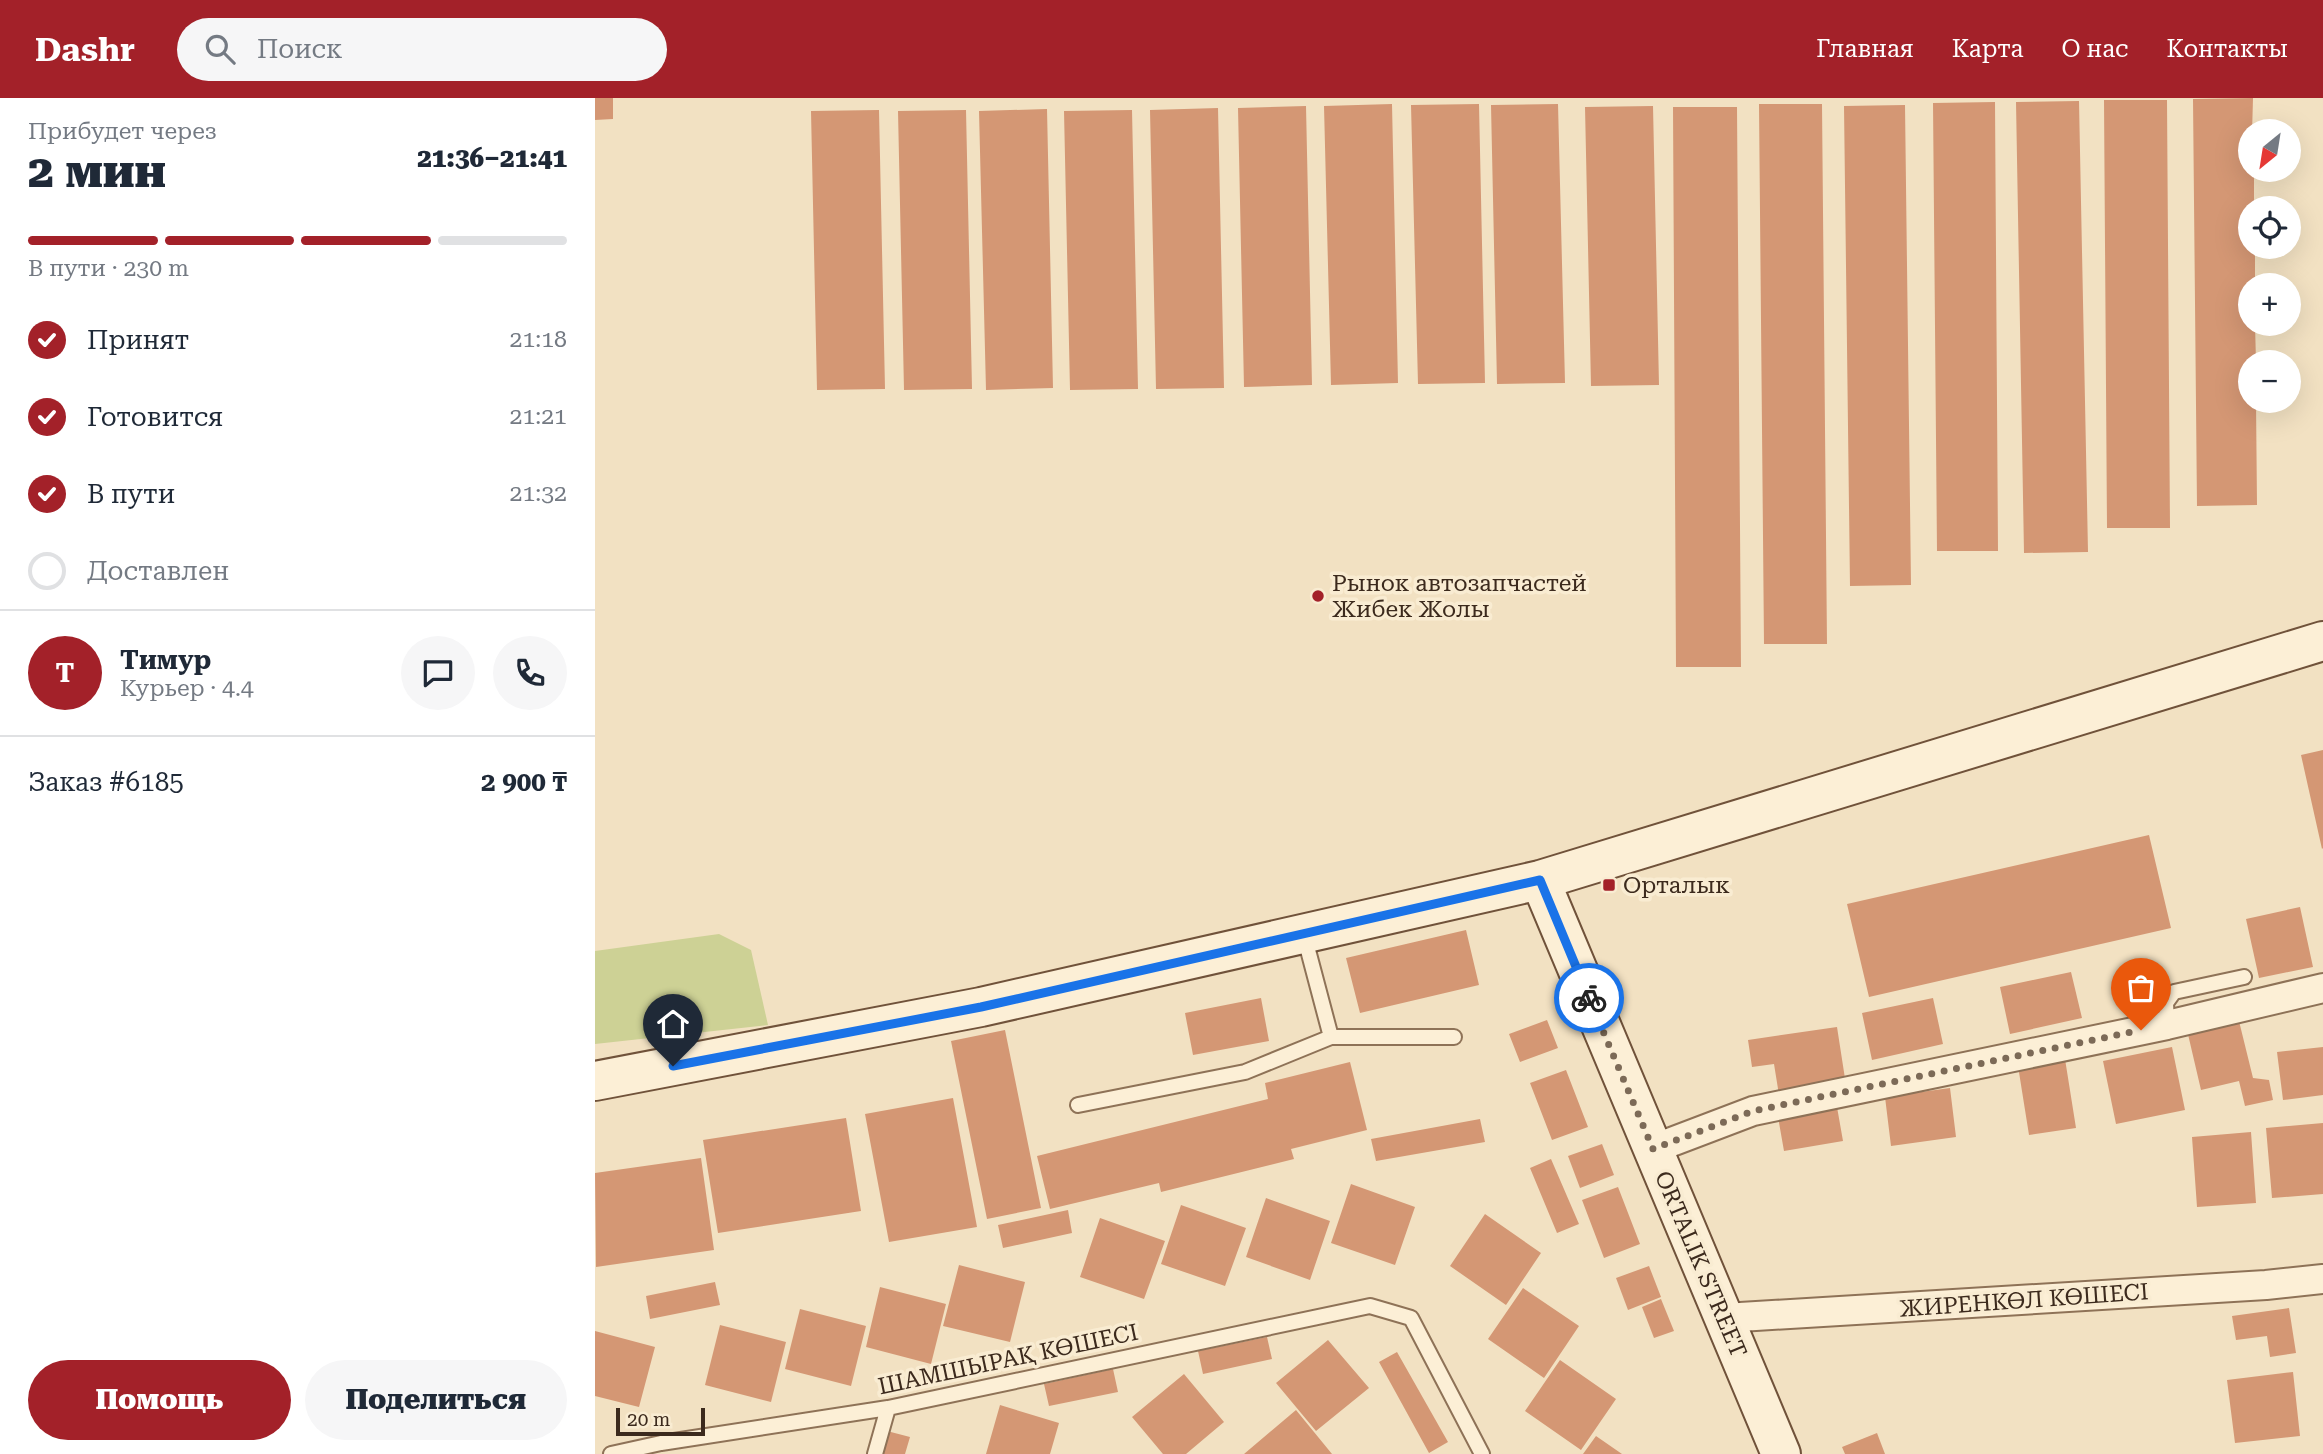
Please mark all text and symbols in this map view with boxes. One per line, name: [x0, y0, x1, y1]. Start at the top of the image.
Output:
search box: [177, 18, 667, 81]
text: Dashr: [35, 30, 135, 69]
icon: search: [201, 30, 239, 68]
text: Поиск: [257, 34, 343, 64]
text: Главная: [1816, 35, 1914, 63]
text: Карта: [1952, 35, 2023, 63]
text: О нас: [2061, 35, 2128, 63]
text: Контакты: [2166, 35, 2288, 63]
text: Прибудет через: [28, 118, 217, 145]
north arrow: [2238, 119, 2301, 182]
map controls: [2238, 119, 2301, 413]
text: 21:36–21:41: [417, 143, 567, 173]
text: 2 мин: [28, 144, 166, 198]
button: locate: [2238, 196, 2301, 259]
text: В пути · 230 m: [28, 255, 189, 282]
button: +: [2238, 273, 2301, 336]
icon: check: [28, 321, 66, 359]
text: Принят: [87, 325, 189, 355]
text: 21:18: [510, 326, 567, 353]
button: −: [2238, 350, 2301, 413]
icon: check: [28, 398, 66, 436]
text: Готовится: [87, 402, 223, 432]
text: 21:21: [510, 403, 567, 430]
icon: check: [28, 475, 66, 513]
text: В пути: [87, 479, 175, 509]
text: 21:32: [510, 480, 567, 507]
text: Доставлен: [87, 556, 229, 586]
place label: Рынок автозапчастей Жибек Жолы: [1332, 570, 1587, 623]
marker: Рынок автозапчастей Жибек Жолы: [1310, 588, 1326, 604]
button: chat: [401, 636, 475, 710]
button: phone: [493, 636, 567, 710]
text: Тимур: [120, 645, 211, 675]
text: Т: [56, 658, 74, 688]
text: Курьер · 4.4: [120, 675, 254, 702]
text: Заказ #6185: [28, 767, 184, 797]
text: 2 900 ₸: [481, 767, 567, 797]
place label: Орталык: [1623, 872, 1730, 899]
marker: Орталык: [1601, 877, 1617, 893]
pin: [2111, 958, 2171, 1030]
courier: [1554, 963, 1624, 1033]
icon: bag: [2122, 969, 2160, 1007]
icon: bike: [1570, 979, 1608, 1017]
pin: [643, 994, 703, 1066]
icon: home: [654, 1005, 692, 1043]
street label: ORTALIK STREET: [1649, 1167, 1752, 1361]
street label: ЖИРЕНКӨЛ КӨШЕСІ: [1898, 1278, 2150, 1323]
street label: ШАМШЫРАҚ КӨШЕСІ: [876, 1319, 1141, 1400]
button: Помощь: [28, 1360, 291, 1440]
button: Поделиться: [305, 1360, 567, 1440]
scale bar: [616, 1405, 705, 1437]
text: 20 m: [627, 1408, 670, 1431]

